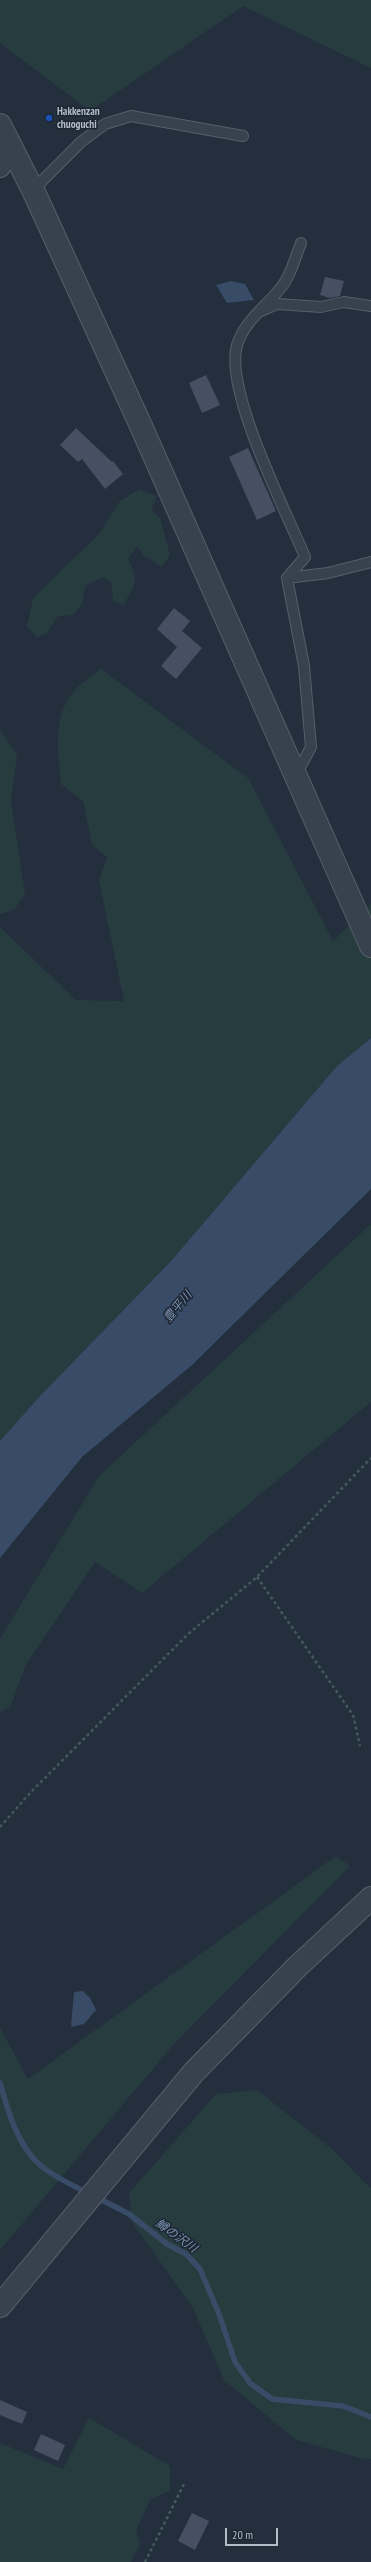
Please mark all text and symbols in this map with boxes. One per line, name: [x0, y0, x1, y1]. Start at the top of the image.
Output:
place label: Hakkenzan chuoguchi: [57, 105, 100, 131]
marker: Hakkenzan chuoguchi: [44, 113, 54, 123]
water label: 豊平川: [161, 1289, 195, 1325]
water label: 鱒の沢川: [152, 2216, 200, 2256]
scale bar: [227, 2520, 280, 2546]
text: 20 m: [232, 2527, 253, 2542]

